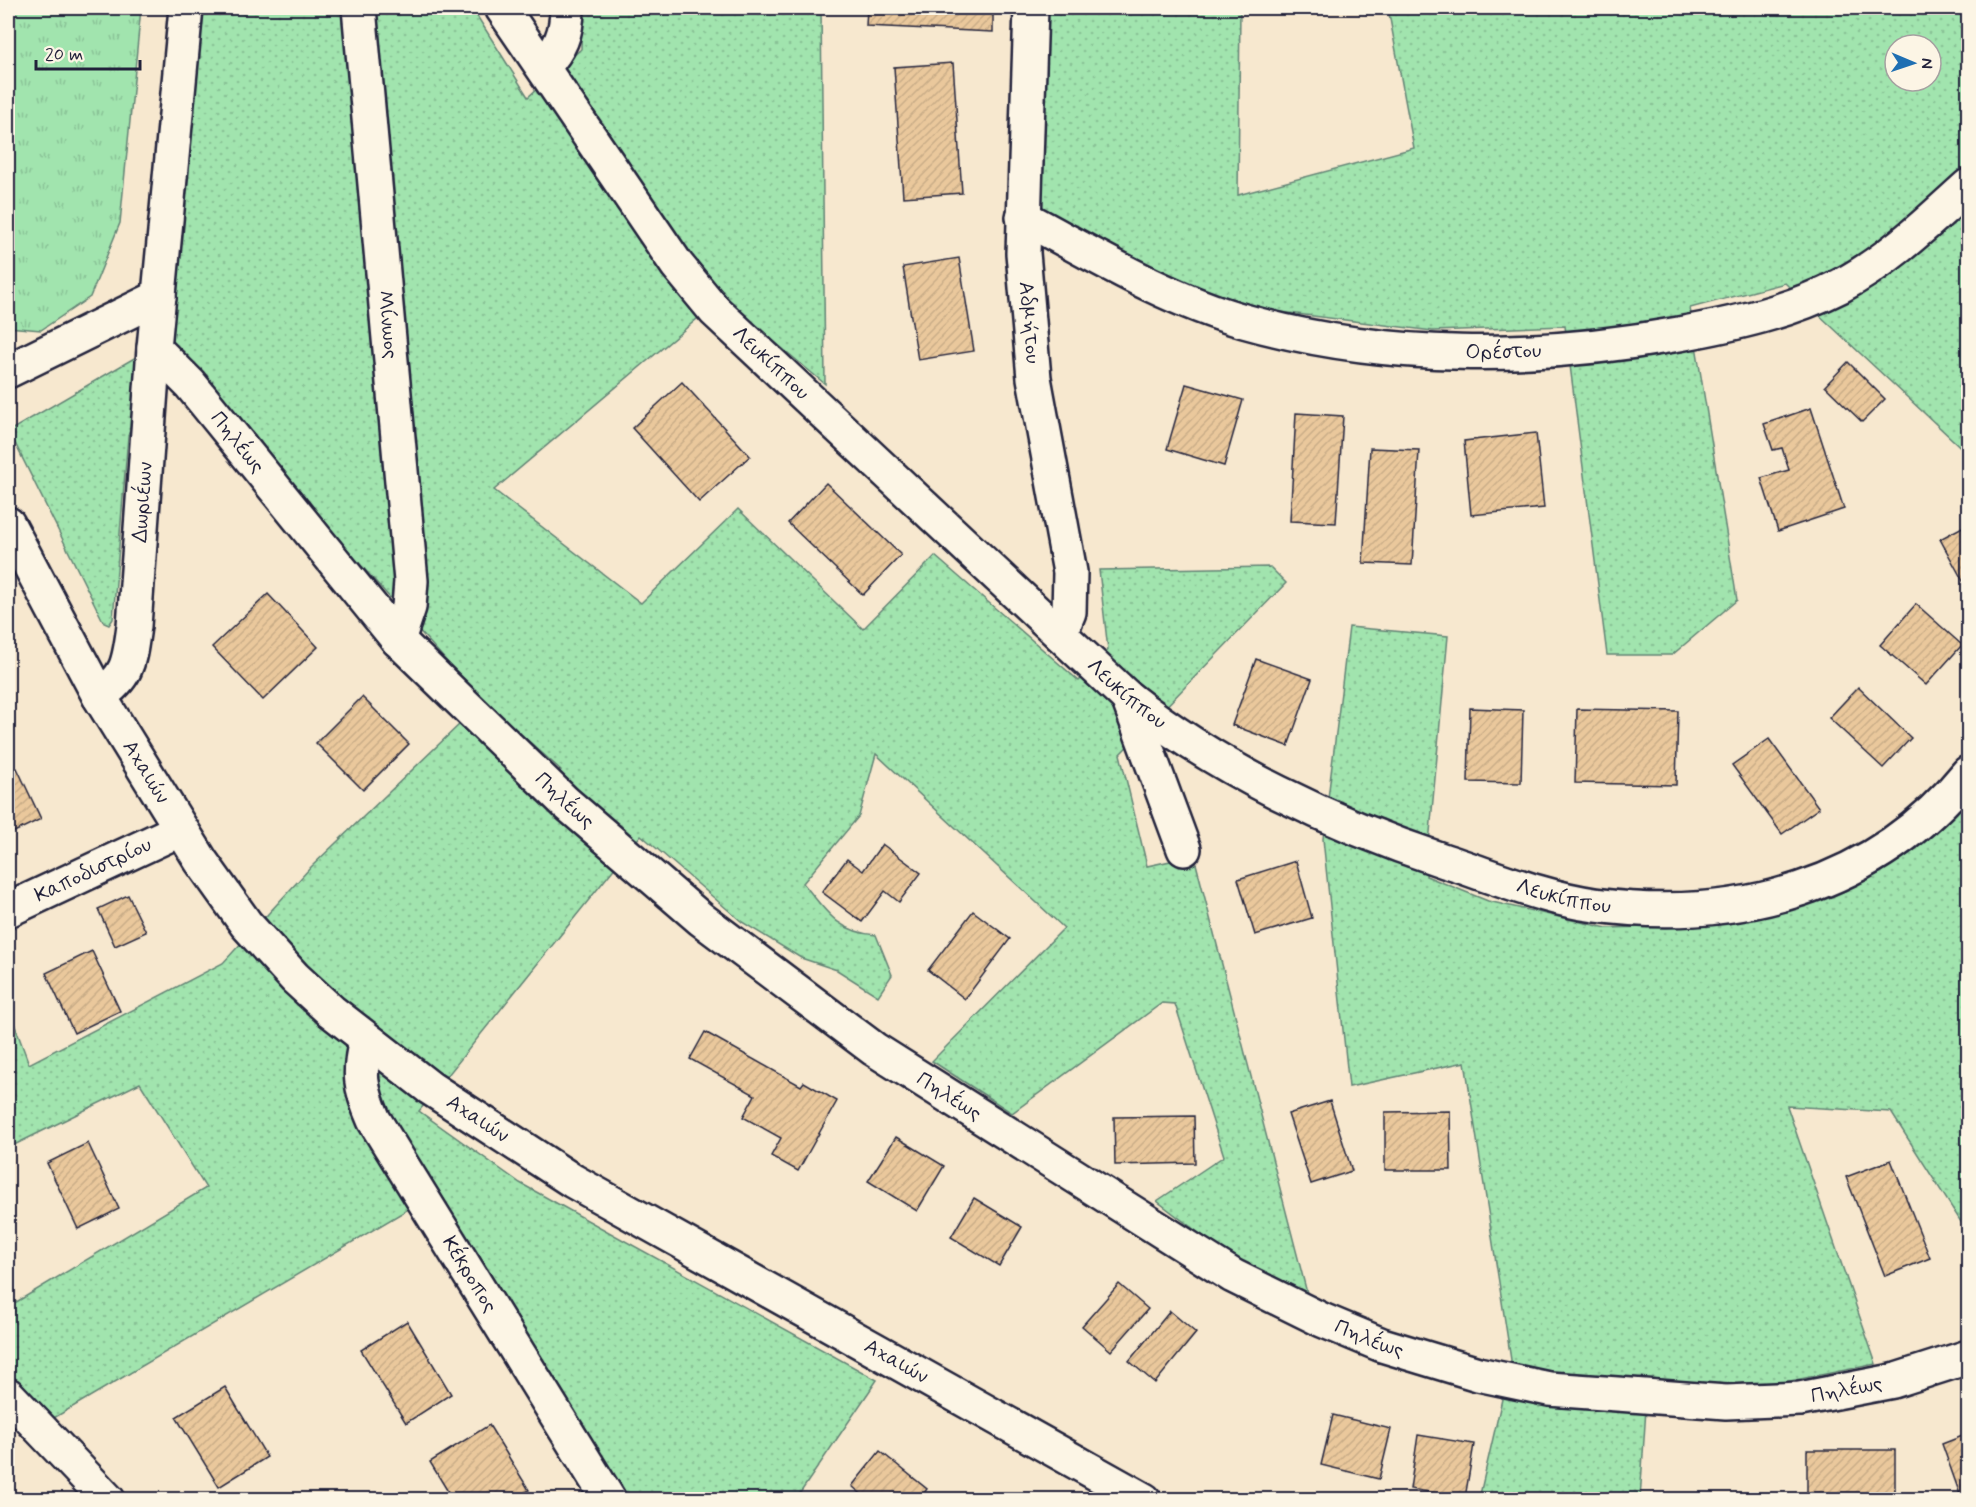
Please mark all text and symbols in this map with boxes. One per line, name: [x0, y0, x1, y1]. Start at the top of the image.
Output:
scale bar: [36, 33, 140, 71]
north arrow: [1883, 33, 1943, 93]
text: 20 m: [45, 43, 83, 67]
text: N: [1916, 58, 1937, 69]
street label: Αδμήτου: [1012, 280, 1047, 365]
street label: Μίνωος: [371, 289, 405, 360]
street label: Λευκίππου: [726, 320, 816, 407]
street label: Ορέστου: [1465, 337, 1542, 366]
street label: Πηλέως: [204, 405, 271, 479]
street label: Δωριέων: [126, 461, 160, 544]
street label: Λευκίππου: [1081, 652, 1172, 736]
street label: Αχαιών: [116, 735, 176, 809]
street label: Πηλέως: [528, 766, 600, 835]
street label: Καποδιστρίου: [30, 831, 156, 910]
street label: Λευκίππου: [1513, 872, 1613, 921]
street label: Πηλέως: [911, 1065, 987, 1128]
street label: Αχαιών: [441, 1088, 514, 1150]
street label: Κέκροπος: [435, 1231, 504, 1318]
street label: Πηλέως: [1330, 1313, 1407, 1365]
street label: Αχαιών: [859, 1332, 933, 1391]
street label: Πηλέως: [1808, 1369, 1885, 1411]

